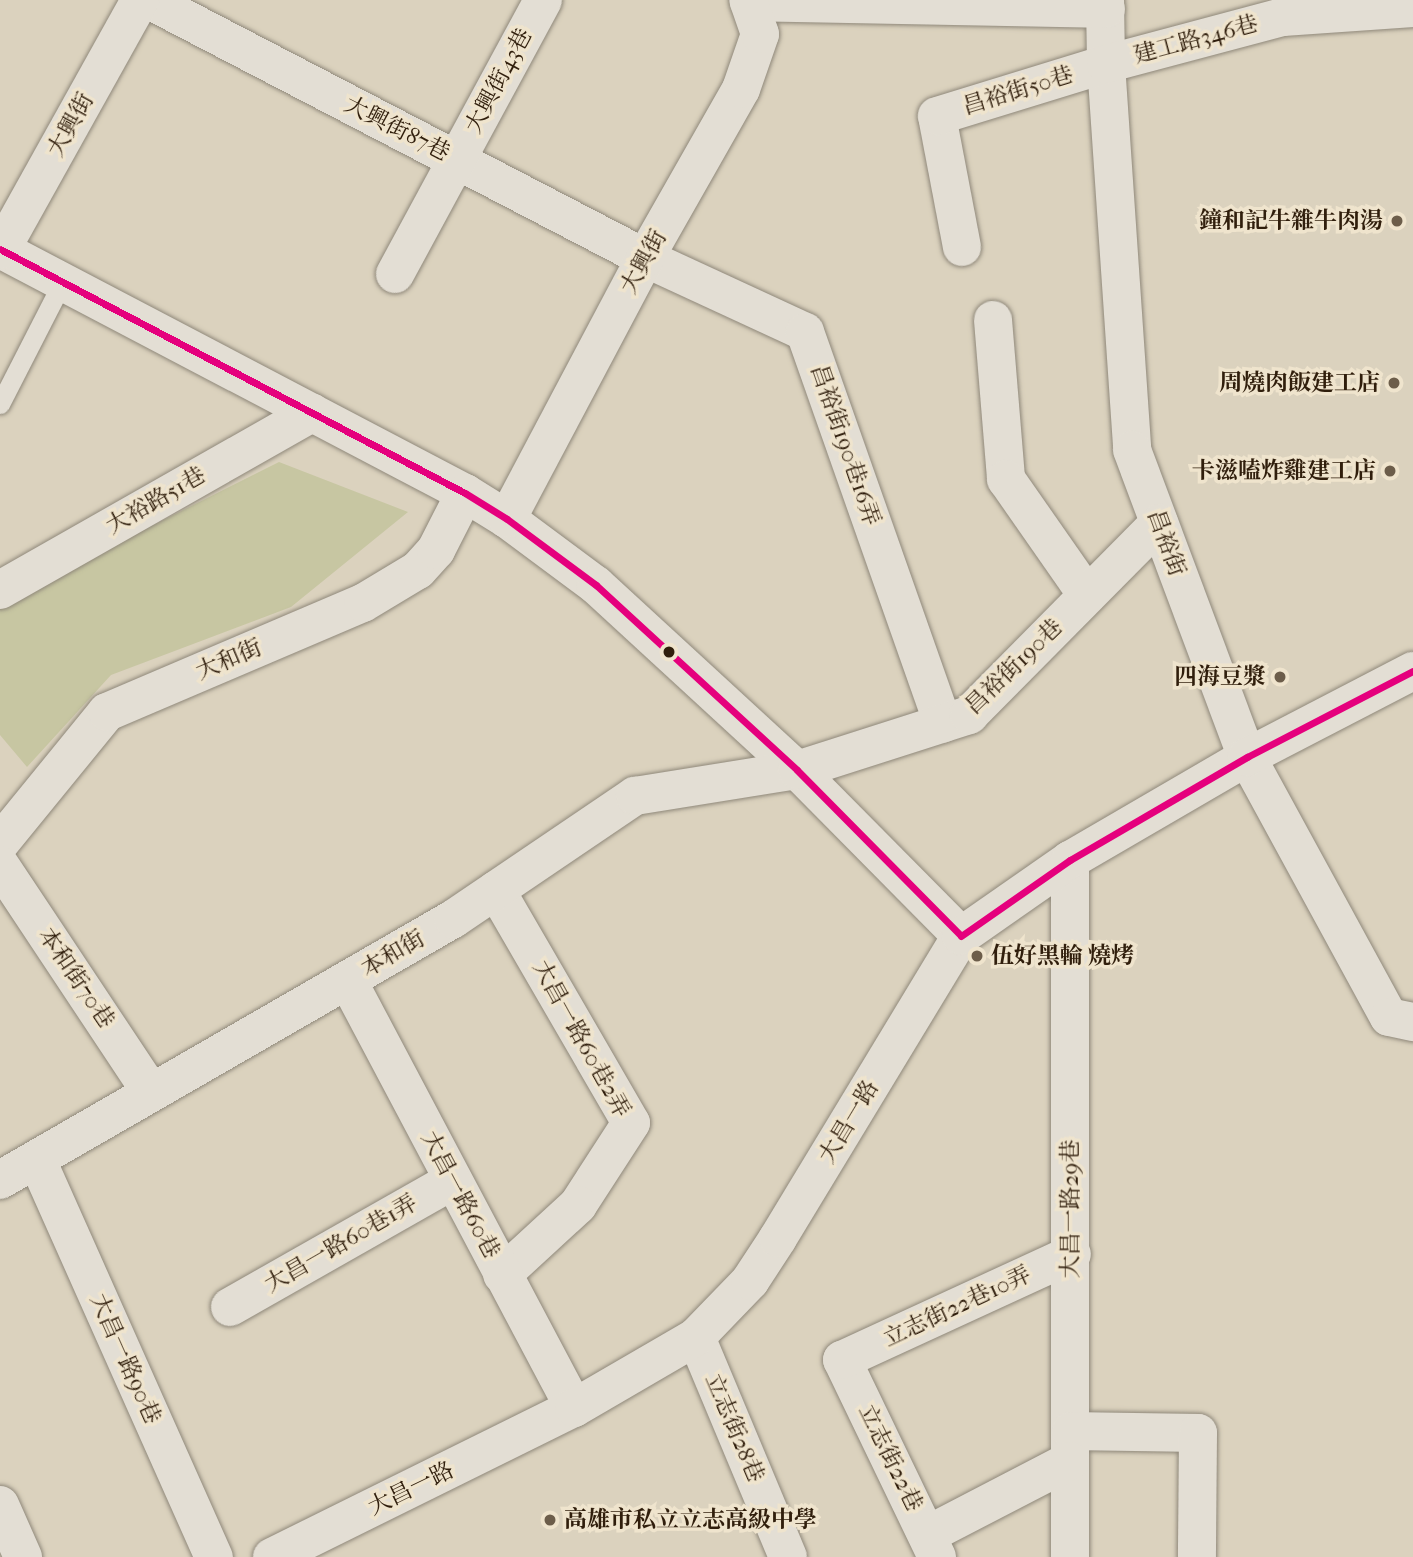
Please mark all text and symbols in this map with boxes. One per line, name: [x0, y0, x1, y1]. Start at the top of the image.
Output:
street label: 建工路346巷: [1131, 10, 1261, 70]
street label: 大興街43巷: [460, 24, 538, 138]
street label: 昌裕街50巷: [959, 61, 1077, 121]
street label: 大興街: [42, 88, 100, 162]
street label: 大興街87巷: [340, 91, 454, 167]
place label: 鐘和記牛雜牛肉湯: [1199, 207, 1383, 235]
marker: 鐘和記牛雜牛肉湯: [1389, 213, 1405, 229]
street label: 大興街: [615, 225, 673, 299]
street label: 昌裕街190巷16弄: [805, 361, 885, 529]
place label: 周燒肉飯建工店: [1219, 369, 1380, 397]
marker: 周燒肉飯建工店: [1386, 375, 1402, 391]
place label: 卡滋嗑炸雞建工店: [1192, 457, 1376, 485]
street label: 大裕路51巷: [101, 462, 211, 540]
marker: 卡滋嗑炸雞建工店: [1382, 463, 1398, 479]
street label: 昌裕街: [1141, 506, 1191, 580]
street label: 昌裕街190巷: [959, 614, 1069, 720]
street label: 大和街: [192, 634, 266, 686]
unlabelled marker: [662, 645, 676, 659]
place label: 四海豆漿: [1174, 663, 1266, 691]
marker: 四海豆漿: [1272, 669, 1288, 685]
street label: 本和街70巷: [32, 922, 120, 1034]
street label: 本和街: [356, 925, 430, 983]
place label: 伍好黑輪 燒烤: [991, 942, 1134, 970]
marker: 伍好黑輪 燒烤: [969, 948, 985, 964]
street label: 大昌一路60巷2弄: [527, 956, 635, 1122]
street label: 大昌一路: [813, 1075, 885, 1169]
street label: 大昌一路60巷: [415, 1127, 505, 1263]
street label: 大昌一路29巷: [1057, 1140, 1085, 1278]
street label: 大昌一路60巷1弄: [260, 1189, 422, 1299]
street label: 立志街22巷10弄: [879, 1261, 1035, 1353]
street label: 大昌一路90巷: [84, 1290, 166, 1428]
street label: 立志街28巷: [699, 1370, 769, 1486]
street label: 立志街22巷: [852, 1400, 928, 1516]
street label: 大昌一路: [364, 1456, 458, 1522]
place label: 高雄市私立立志高級中學: [564, 1506, 817, 1534]
marker: 高雄市私立立志高級中學: [542, 1512, 558, 1528]

